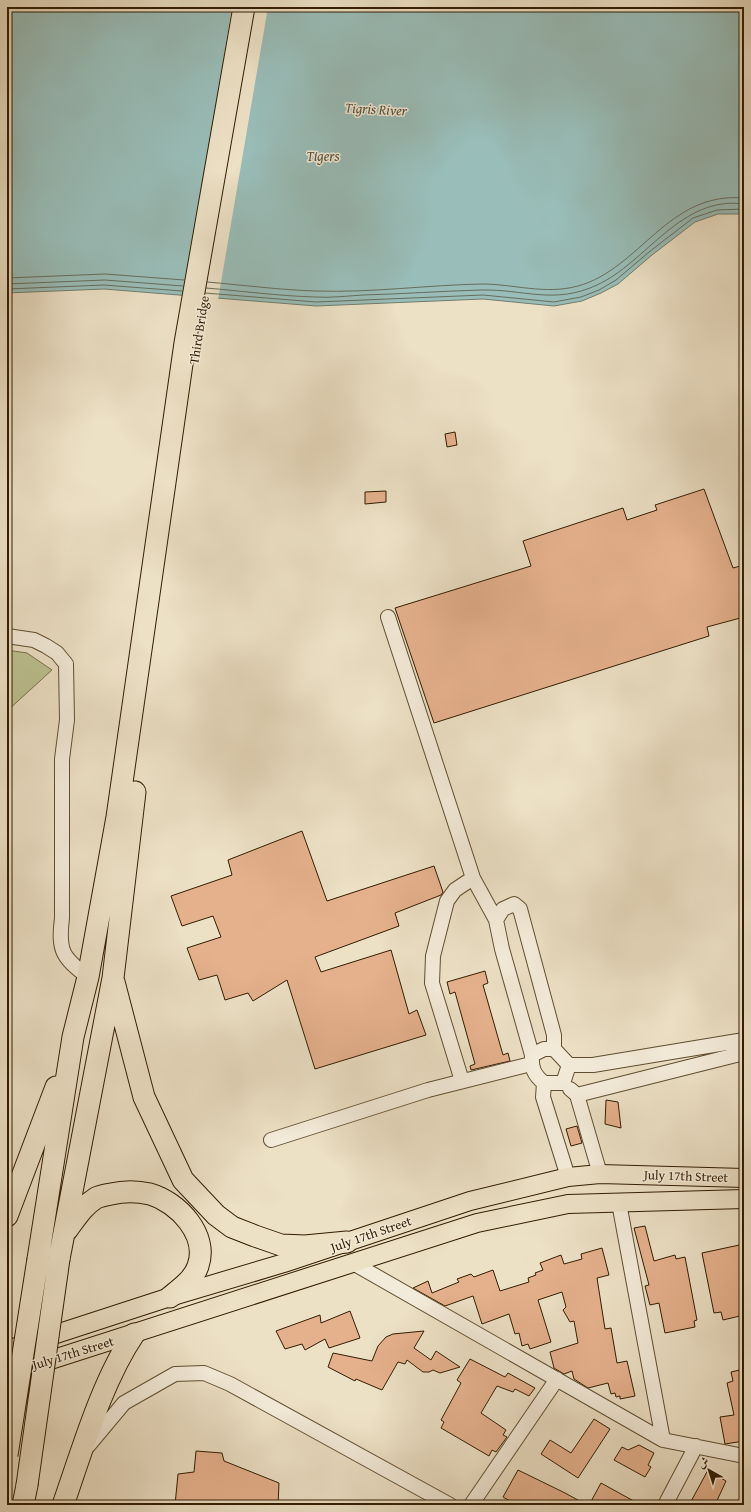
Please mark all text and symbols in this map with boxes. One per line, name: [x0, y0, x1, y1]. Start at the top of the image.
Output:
water label: Tigris River: [344, 97, 408, 121]
water label: Tigers: [306, 146, 340, 166]
street label: Third Bridge: [184, 294, 214, 366]
street label: July 17th Street: [642, 1165, 729, 1187]
street label: July 17th Street: [326, 1211, 414, 1257]
street label: July 17th Street: [28, 1331, 116, 1375]
north arrow: [689, 1450, 729, 1490]
text: ش: [693, 1453, 712, 1472]

